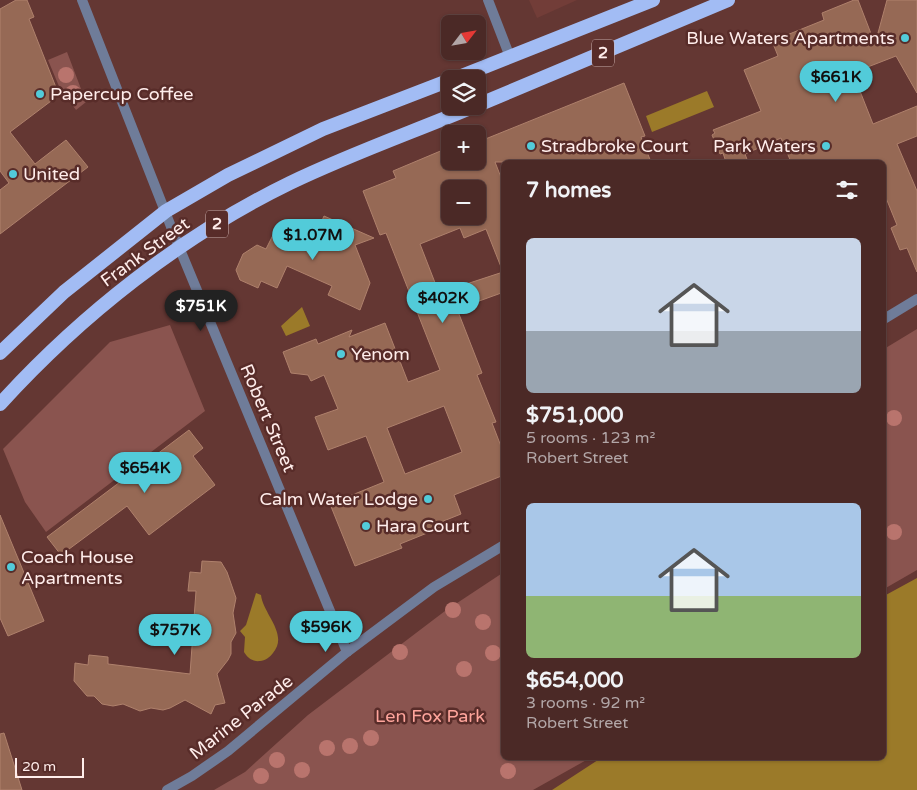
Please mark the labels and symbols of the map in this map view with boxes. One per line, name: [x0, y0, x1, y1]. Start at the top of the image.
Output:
north arrow: [441, 15, 486, 60]
place label: Blue Waters Apartments: [686, 27, 895, 49]
marker: Blue Waters Apartments: [899, 32, 911, 44]
road number: 2: [592, 40, 614, 66]
pin: $661K: [801, 61, 871, 103]
place label: Papercup Coffee: [50, 83, 193, 105]
marker: Papercup Coffee: [34, 88, 46, 100]
place label: Stradbroke Court: [541, 135, 688, 157]
place label: Park Waters: [713, 135, 816, 157]
marker: Stradbroke Court: [525, 140, 537, 152]
marker: Park Waters: [820, 140, 832, 152]
place label: United: [23, 163, 80, 185]
marker: United: [7, 168, 19, 180]
road number: 2: [206, 210, 228, 238]
street label: Frank Street: [96, 212, 194, 292]
pin: $1.07M: [272, 218, 354, 261]
pin: $402K: [408, 282, 478, 324]
pin: $751K: [166, 290, 236, 332]
place label: Yenom: [351, 343, 410, 365]
marker: Yenom: [335, 348, 347, 360]
street label: Robert Street: [235, 361, 301, 475]
pin: $654K: [110, 452, 180, 494]
place label: Calm Water Lodge: [260, 488, 418, 510]
marker: Calm Water Lodge: [422, 493, 434, 505]
place label: Hara Court: [376, 515, 469, 537]
marker: Hara Court: [360, 520, 372, 532]
place label: Coach House Apartments: [21, 546, 134, 589]
marker: Coach House Apartments: [5, 561, 17, 573]
pin: $596K: [291, 610, 361, 653]
pin: $757K: [140, 614, 210, 656]
street label: Marine Parade: [185, 670, 297, 764]
park label: Len Fox Park: [375, 705, 485, 727]
scale bar: [15, 755, 84, 778]

